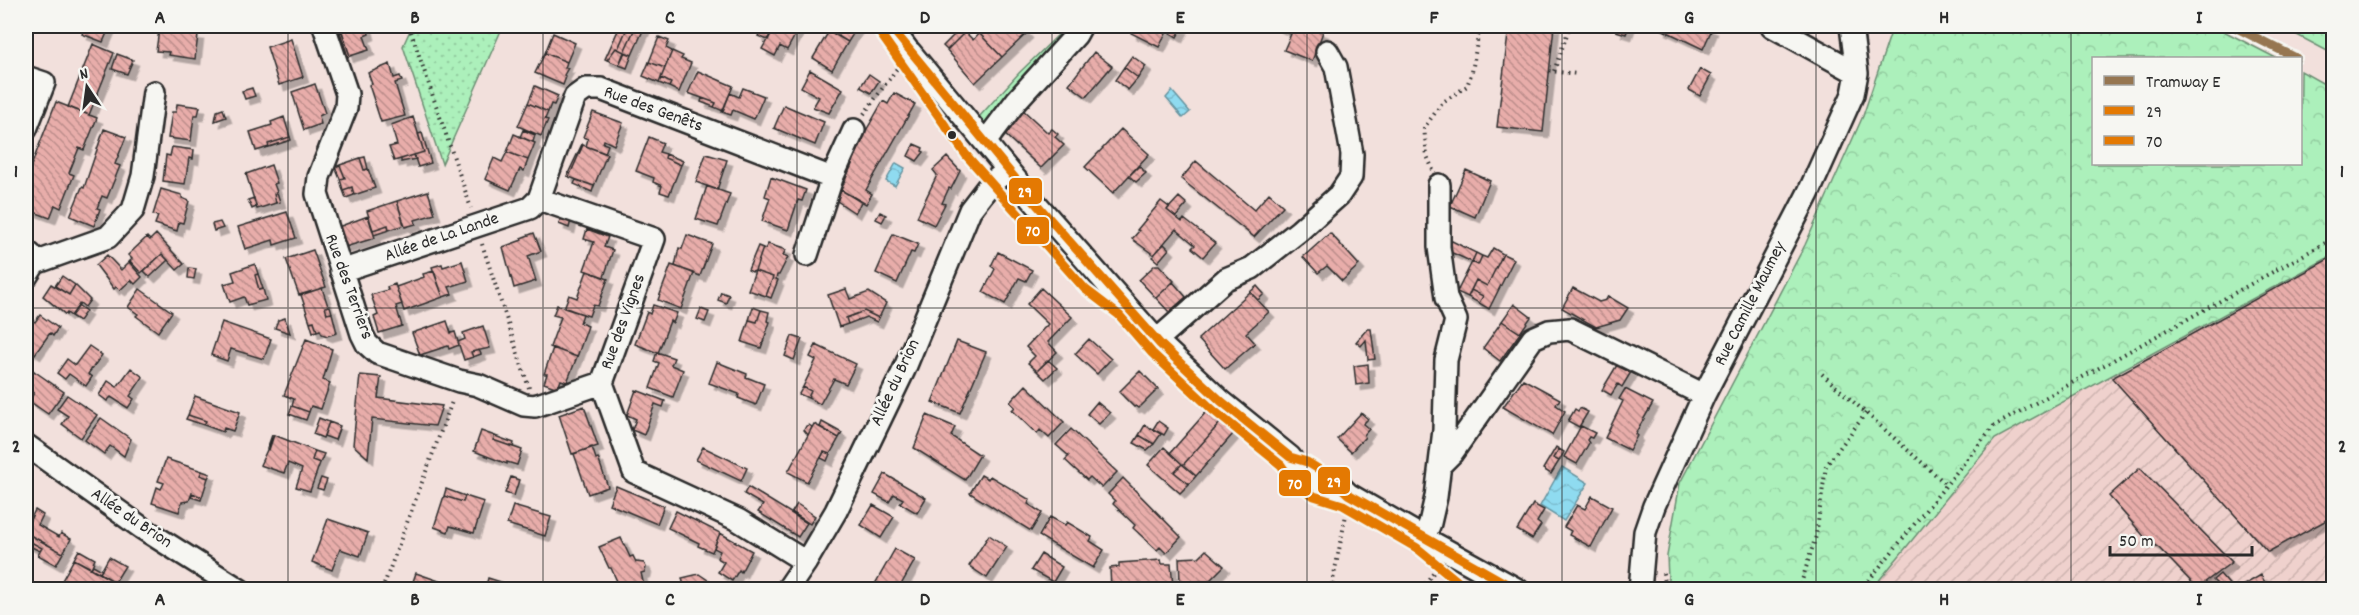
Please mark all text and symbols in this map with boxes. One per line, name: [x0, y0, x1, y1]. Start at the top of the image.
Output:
text: A: [155, 5, 166, 33]
text: B: [410, 5, 420, 33]
text: C: [665, 5, 675, 33]
text: D: [920, 5, 931, 33]
text: E: [1175, 5, 1185, 33]
text: F: [1430, 5, 1440, 33]
text: G: [1684, 5, 1694, 33]
text: H: [1939, 5, 1949, 33]
text: I: [2196, 5, 2203, 33]
north arrow: [57, 57, 117, 117]
legend: [2092, 57, 2302, 165]
text: N: [78, 63, 91, 87]
text: Tramway E: [2146, 71, 2220, 96]
street label: Rue des Genêts: [600, 80, 706, 140]
text: 29: [2146, 101, 2162, 126]
unlabelled marker: [946, 129, 958, 141]
text: 70: [2146, 131, 2163, 156]
text: 1: [14, 159, 18, 187]
text: 1: [2340, 159, 2344, 187]
line badge: 29: [1008, 177, 1043, 205]
text: 29: [1018, 182, 1032, 205]
street label: Allée de La Lande: [382, 207, 502, 269]
line badge: 70: [1016, 216, 1050, 245]
text: 70: [1026, 221, 1040, 244]
street label: Rue des Terriers: [317, 231, 379, 343]
street label: Rue Camille Maumey: [1709, 237, 1793, 370]
street label: Rue des Vignes: [595, 271, 653, 373]
street label: Allée du Brion: [865, 335, 927, 431]
text: 2: [12, 434, 20, 462]
text: 2: [2338, 434, 2346, 462]
line badge: 29: [1317, 466, 1351, 495]
line badge: 70: [1278, 469, 1312, 497]
text: 29: [1327, 472, 1341, 495]
text: 70: [1288, 474, 1302, 497]
street label: Allée du Brion: [85, 483, 177, 555]
scale bar: [2110, 519, 2252, 557]
text: 50 m: [2119, 530, 2154, 555]
text: A: [155, 587, 166, 615]
text: B: [410, 587, 420, 615]
text: C: [665, 587, 675, 615]
text: D: [920, 587, 931, 615]
text: E: [1175, 587, 1185, 615]
text: F: [1430, 587, 1440, 615]
text: G: [1684, 587, 1694, 615]
text: H: [1939, 587, 1949, 615]
text: I: [2196, 587, 2203, 615]

